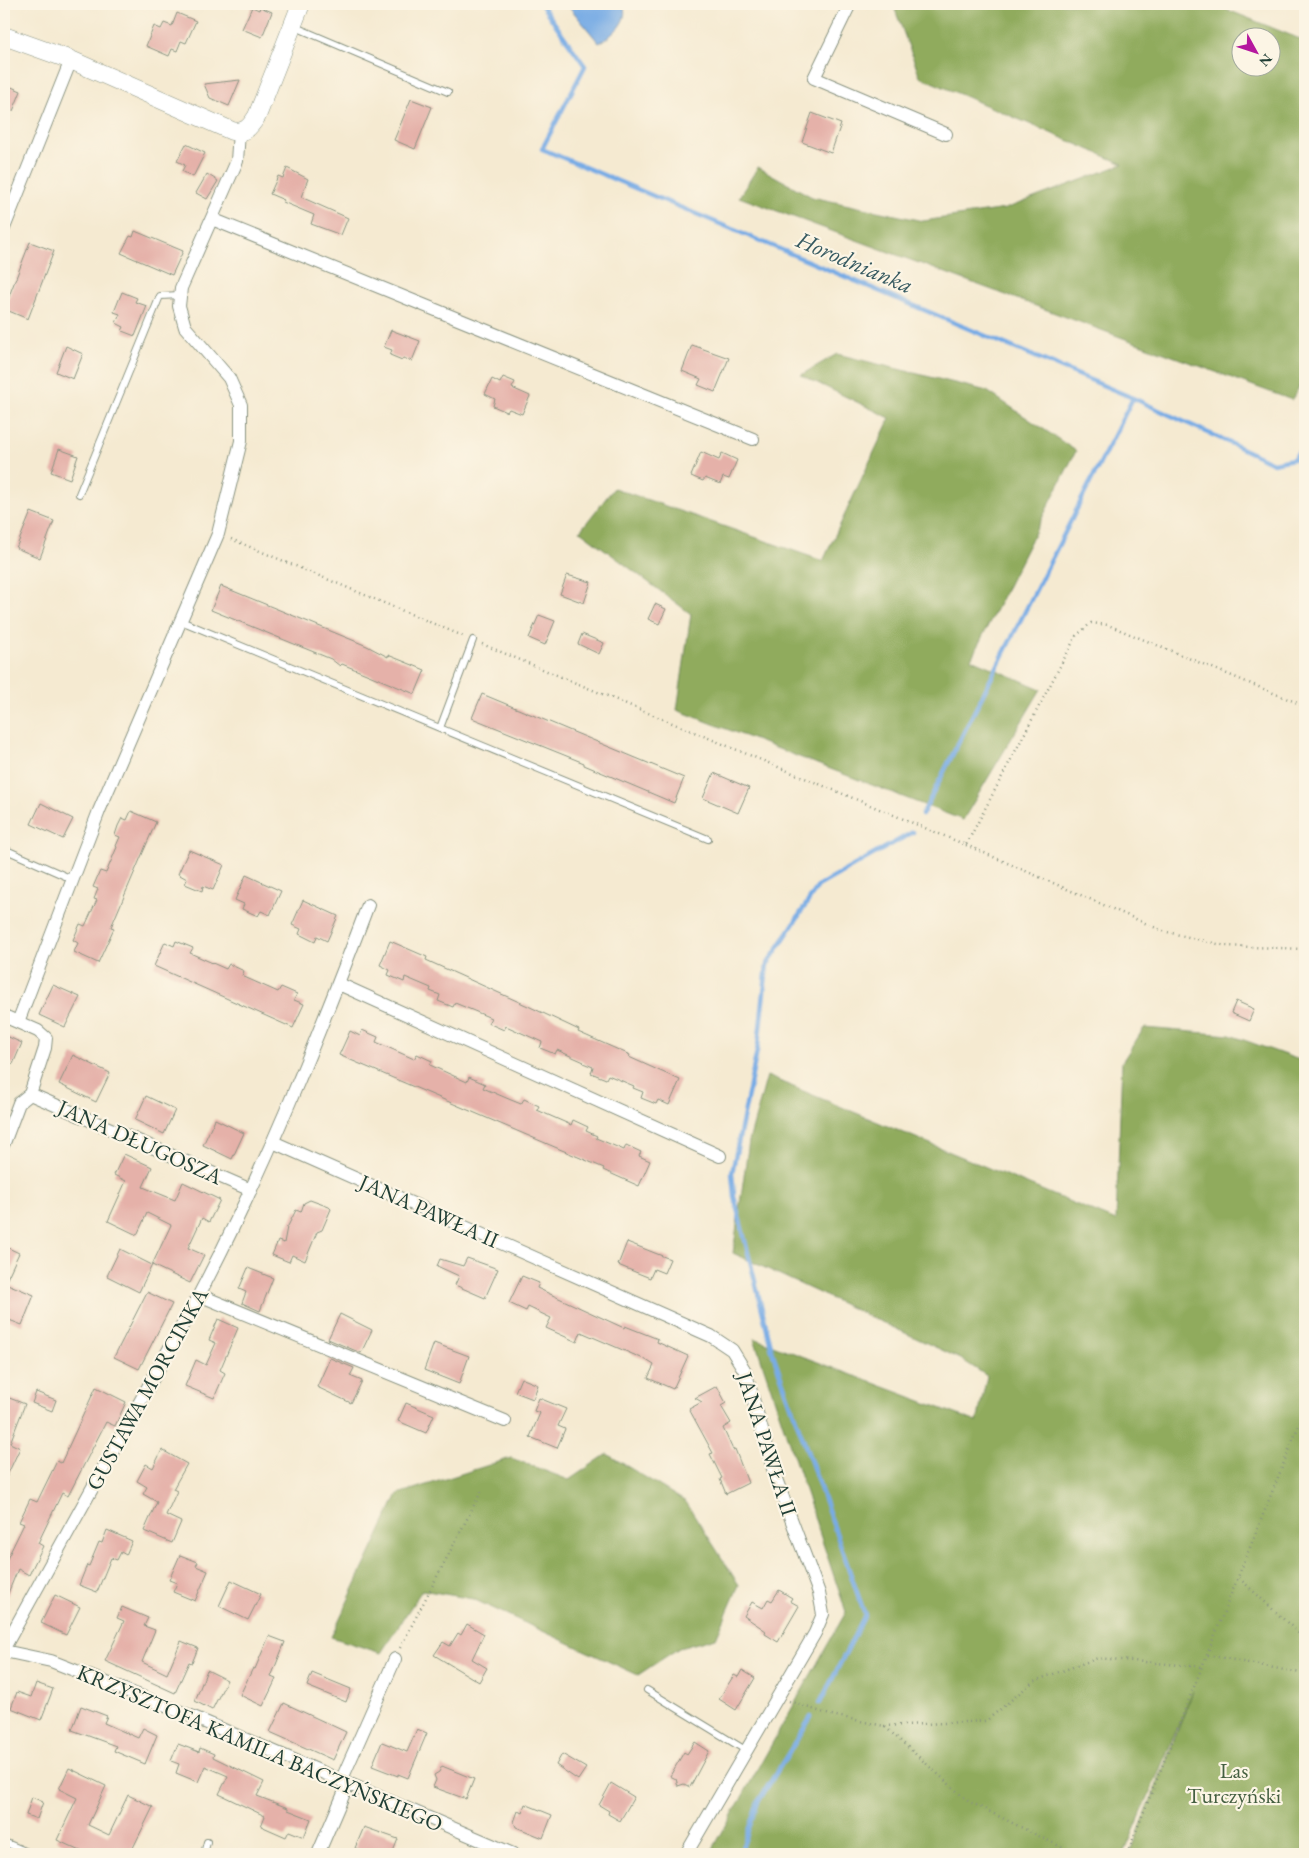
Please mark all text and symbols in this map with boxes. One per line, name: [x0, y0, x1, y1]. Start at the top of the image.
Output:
north arrow: [1232, 28, 1282, 78]
text: N: [1255, 50, 1276, 71]
water label: Horodnianka: [791, 223, 918, 300]
street label: JANA DŁUGOSZA: [51, 1092, 227, 1192]
street label: JANA PAWŁA II: [353, 1167, 504, 1255]
street label: GUSTAWA MORCINKA: [79, 1282, 215, 1496]
street label: JANA PAWŁA II: [729, 1366, 804, 1520]
street label: KRZYSZTOFA KAMILA BACZYŃSKIEGO: [73, 1658, 447, 1838]
park label: Las Turczyński: [1187, 1756, 1281, 1810]

